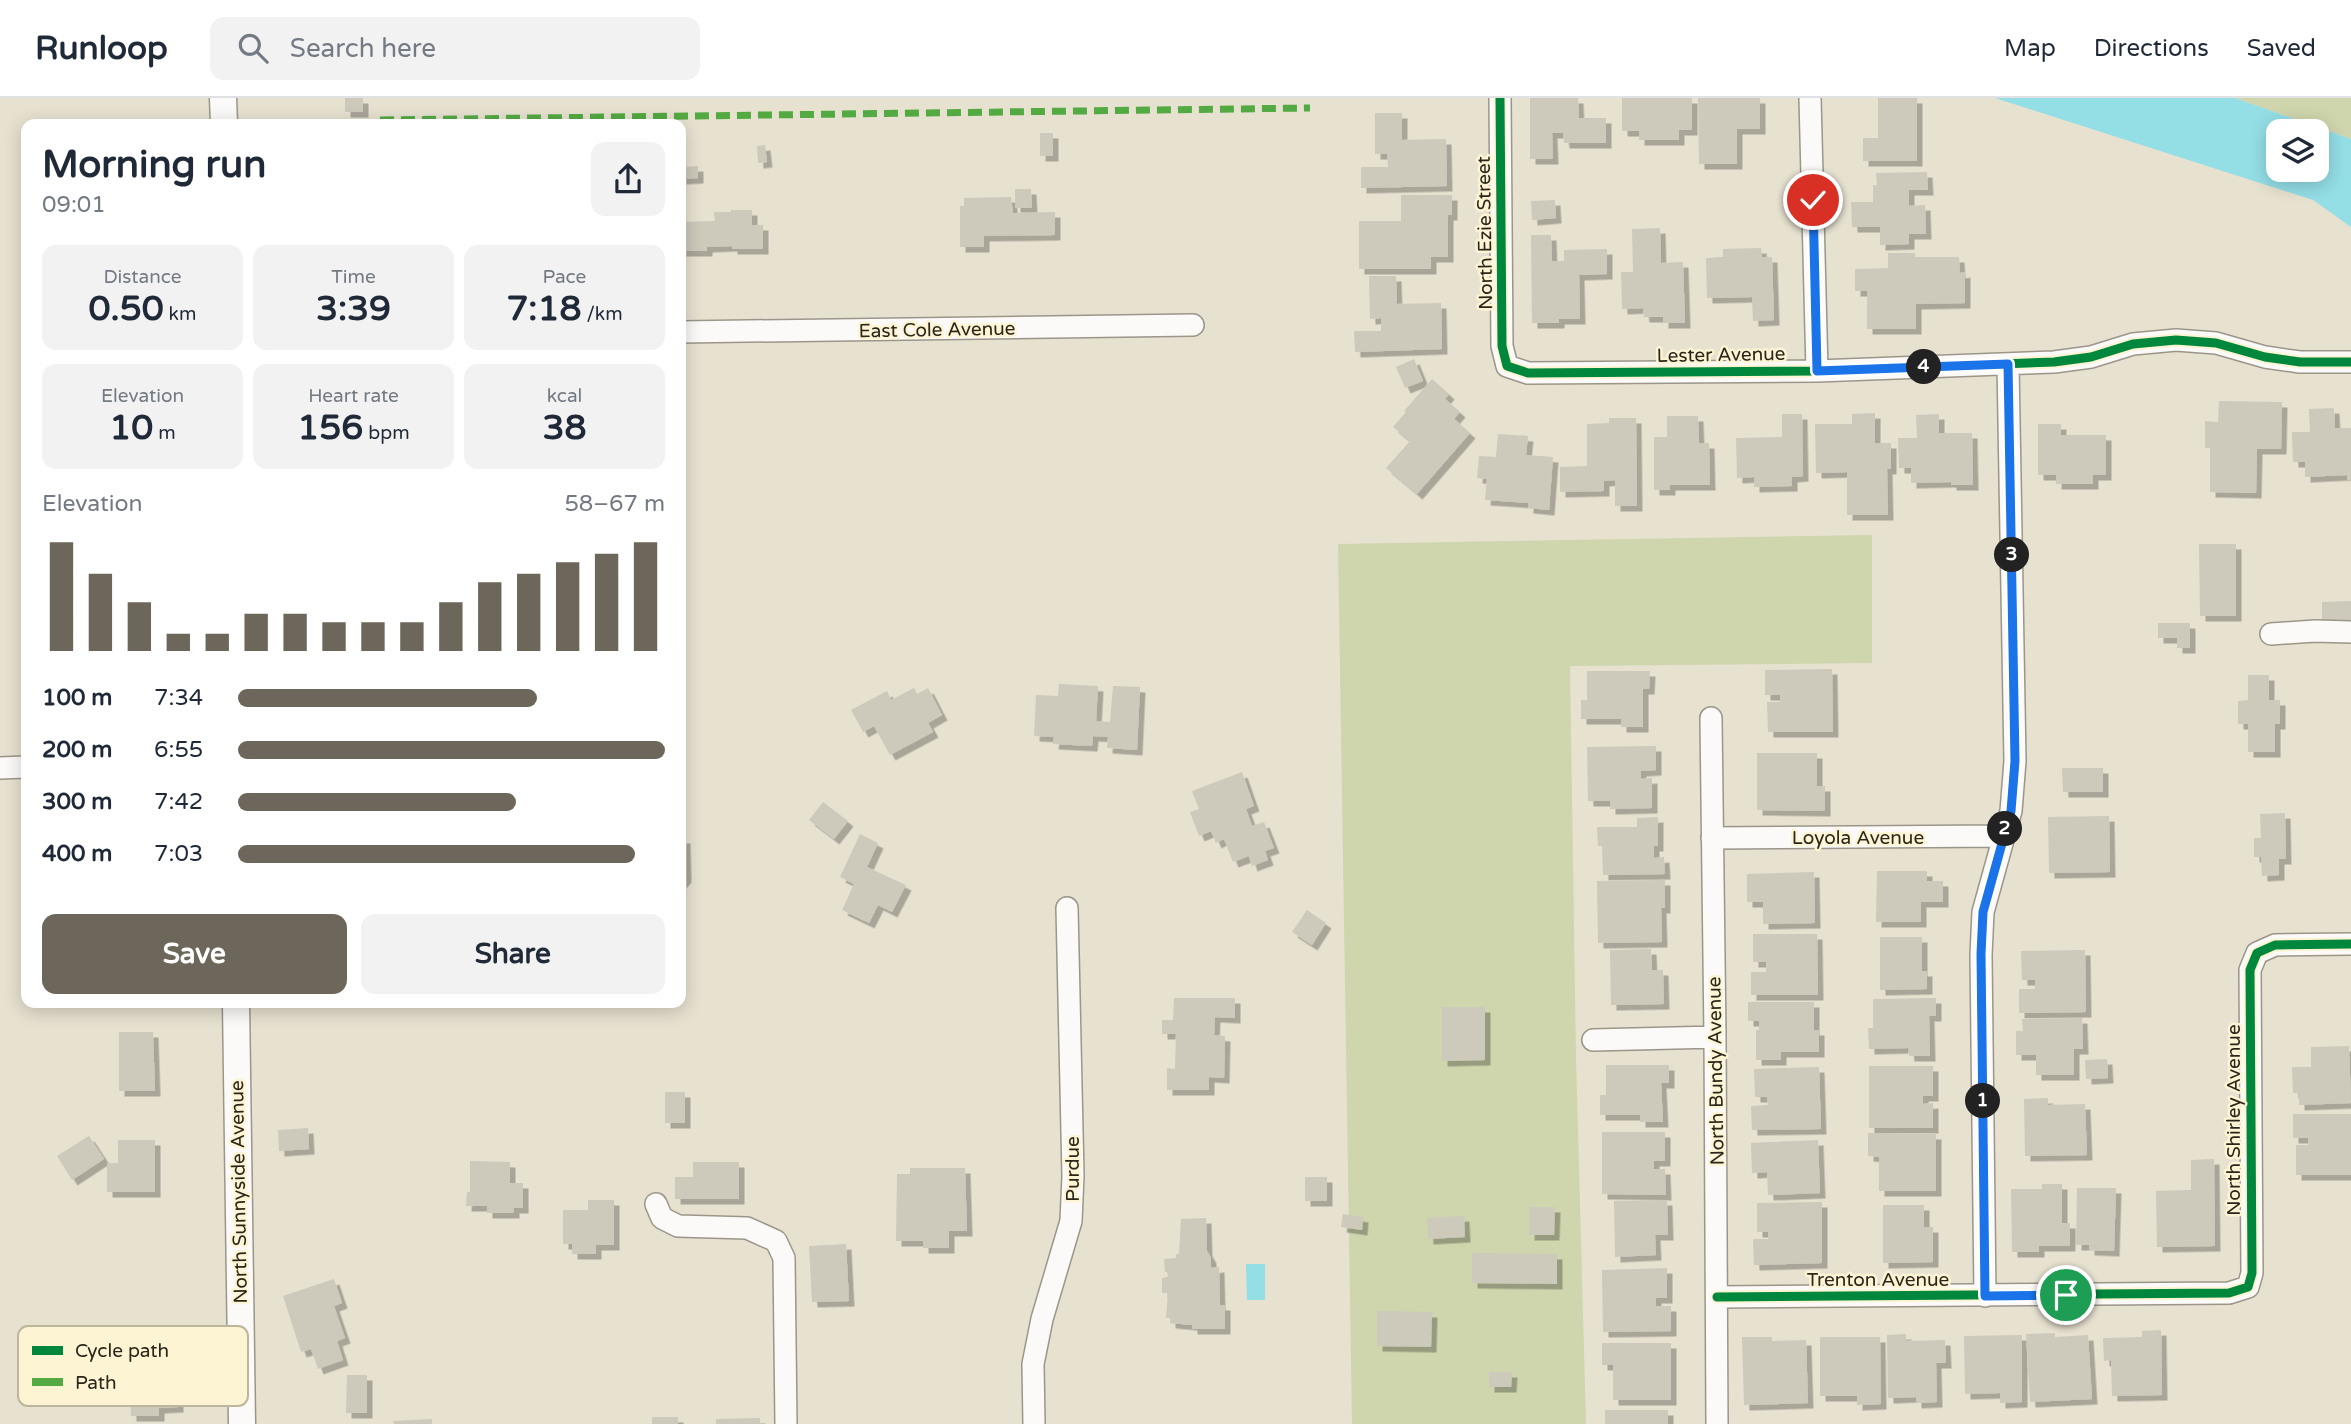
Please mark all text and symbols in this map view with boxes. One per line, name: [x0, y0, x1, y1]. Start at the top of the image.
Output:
search box: [210, 17, 700, 80]
text: Runloop: [35, 29, 168, 68]
icon: search: [234, 29, 272, 67]
text: Search here: [290, 33, 436, 64]
text: Map: [2004, 34, 2056, 63]
text: Directions: [2094, 34, 2209, 63]
text: Saved: [2247, 34, 2316, 63]
map controls: [2266, 119, 2329, 182]
button: layers: [2266, 119, 2329, 182]
text: Morning run: [42, 142, 266, 188]
button: share: [591, 142, 665, 216]
street label: North Ezie Street: [1473, 156, 1497, 310]
pin: [1783, 170, 1843, 230]
icon: check: [1794, 181, 1832, 219]
text: 09:01: [42, 191, 106, 219]
text: Distance: [103, 266, 182, 288]
text: Time: [331, 266, 376, 288]
text: Pace: [543, 266, 586, 288]
text: 0.50: [89, 288, 164, 330]
text: 3:39: [316, 288, 391, 330]
text: 7:18: [506, 288, 581, 330]
text: km: [164, 303, 196, 325]
text: /km: [581, 303, 623, 325]
street label: East Cole Avenue: [858, 318, 1016, 342]
street label: Lester Avenue: [1656, 343, 1786, 367]
pin: 4: [1906, 350, 1941, 384]
text: 4: [1918, 355, 1929, 377]
text: Elevation: [101, 385, 184, 407]
text: Heart rate: [308, 385, 399, 407]
text: kcal: [547, 385, 582, 407]
text: 10: [109, 407, 153, 449]
text: 156: [297, 407, 363, 449]
text: 38: [543, 407, 586, 449]
text: m: [153, 422, 176, 444]
text: bpm: [363, 422, 410, 444]
text: Elevation: [42, 490, 143, 518]
text: 58–67 m: [564, 490, 665, 518]
pin: 3: [1994, 538, 2030, 573]
text: 3: [2006, 543, 2017, 565]
text: 100 m: [42, 684, 112, 712]
text: 7:34: [154, 684, 203, 712]
text: 200 m: [42, 736, 112, 764]
text: 6:55: [154, 736, 203, 764]
text: 300 m: [42, 788, 112, 816]
text: 7:42: [154, 788, 203, 816]
pin: 2: [1988, 812, 2022, 846]
text: 2: [1999, 817, 2010, 839]
street label: Loyola Avenue: [1792, 827, 1924, 849]
text: 400 m: [42, 840, 112, 868]
text: 7:03: [154, 840, 203, 868]
button: Save: [42, 914, 347, 994]
button: Share: [361, 914, 665, 994]
street label: North Bundy Avenue: [1703, 976, 1729, 1166]
street label: North Shirley Avenue: [2223, 1024, 2245, 1216]
street label: North Sunnyside Avenue: [226, 1080, 252, 1304]
pin: 1: [1966, 1084, 2000, 1118]
text: 1: [1977, 1089, 1988, 1111]
street label: Purdue: [1062, 1136, 1084, 1202]
pin: [2036, 1265, 2096, 1325]
street label: Trenton Avenue: [1807, 1269, 1949, 1291]
icon: arrive: [2047, 1276, 2085, 1314]
legend: [18, 1326, 248, 1406]
text: Cycle path: [75, 1340, 169, 1362]
text: Path: [75, 1372, 117, 1394]

